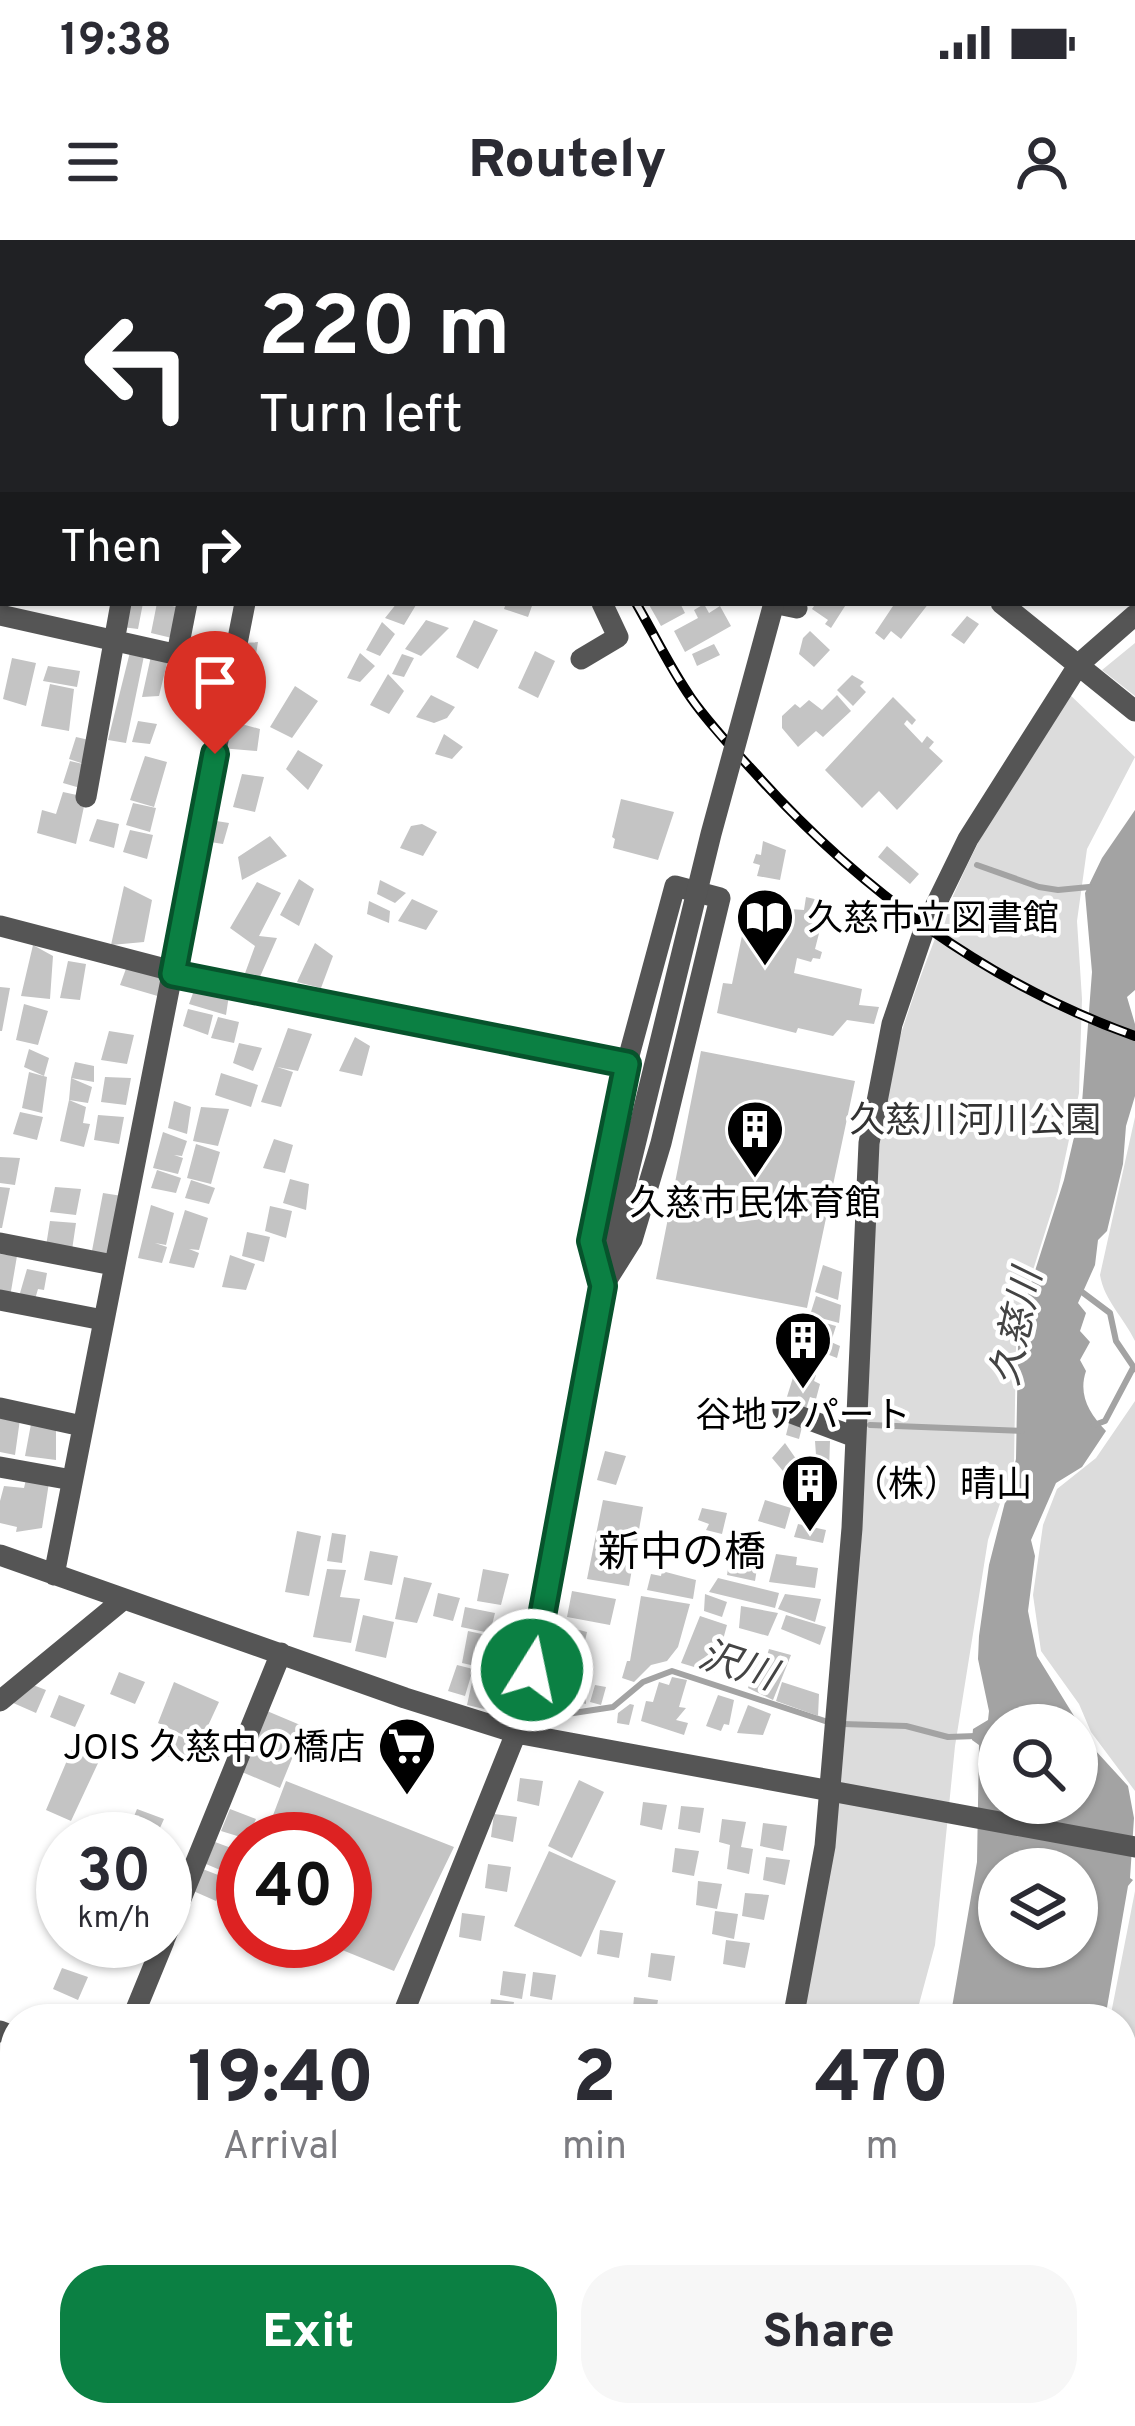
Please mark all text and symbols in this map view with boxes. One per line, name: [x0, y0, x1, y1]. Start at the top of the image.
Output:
text: 19:38: [60, 14, 172, 71]
text: Routely: [468, 128, 667, 197]
icon: menu: [60, 129, 126, 195]
icon: person: [1009, 129, 1075, 195]
text: 220 m: [258, 279, 511, 385]
icon: left: [60, 288, 216, 444]
text: Turn left: [258, 383, 463, 452]
icon: right: [186, 516, 252, 582]
text: Then: [60, 521, 162, 578]
pin: [164, 631, 266, 754]
icon: arrive: [182, 649, 248, 715]
library icon: 久慈市立図書館: [734, 886, 796, 968]
place label: 久慈市立図書館: [807, 898, 1059, 944]
building icon: 久慈市民体育館: [724, 1098, 786, 1180]
park label: 久慈川河川公園: [849, 1100, 1101, 1146]
place label: 久慈市民体育館: [629, 1183, 881, 1229]
water label: 久慈川: [983, 1262, 1056, 1390]
building icon: 谷地アパート: [772, 1309, 834, 1391]
place label: 谷地アパート: [695, 1395, 911, 1441]
building icon: （株）晴山: [779, 1452, 841, 1534]
place label: （株）晴山: [852, 1464, 1032, 1510]
district label: 新中の橋: [598, 1529, 766, 1582]
position arrow: [469, 1607, 595, 1733]
water label: 沢川: [692, 1633, 785, 1705]
map controls: [978, 1704, 1098, 1968]
button: search: [978, 1704, 1098, 1824]
supermarket icon: JOIS 久慈中の橋店: [376, 1715, 438, 1797]
place label: JOIS 久慈中の橋店: [63, 1727, 365, 1773]
speed limit sign: 40: [216, 1812, 372, 1968]
text: 30: [77, 1837, 151, 1913]
button: layers: [978, 1848, 1098, 1968]
text: km/h: [78, 1901, 150, 1938]
text: 19:40: [188, 2036, 374, 2128]
text: 2: [572, 2036, 616, 2128]
text: 470: [815, 2036, 949, 2128]
text: Arrival: [223, 2124, 339, 2173]
text: min: [562, 2124, 627, 2173]
text: m: [865, 2124, 898, 2173]
button: Exit: [60, 2265, 557, 2403]
button: Share: [581, 2265, 1077, 2403]

